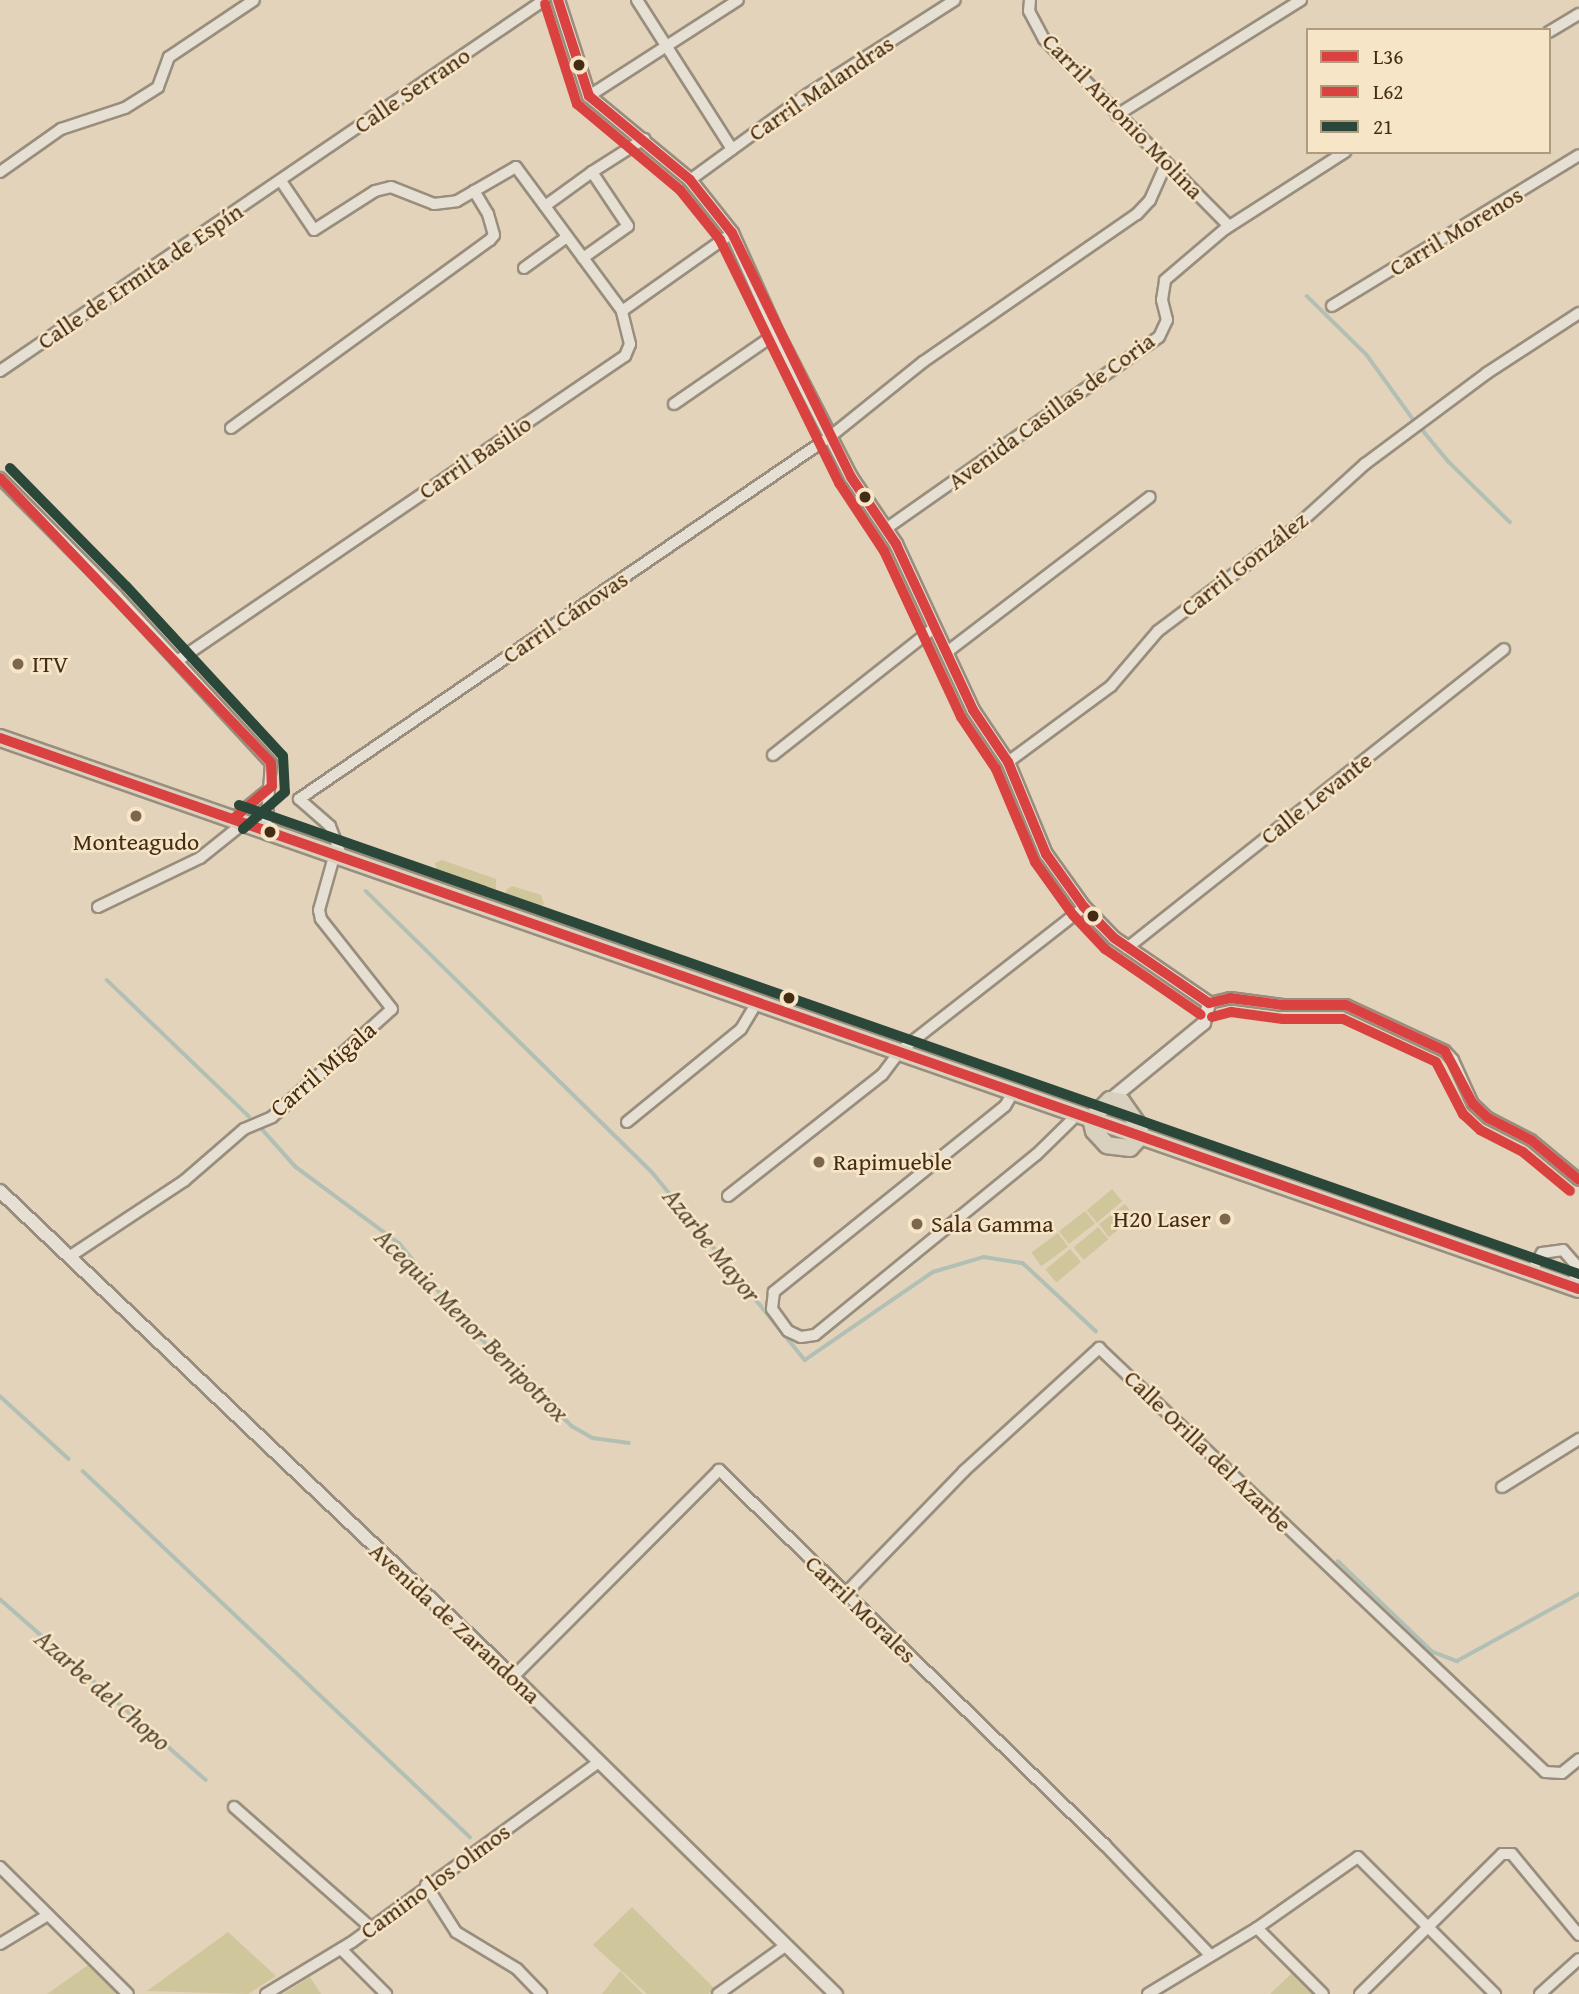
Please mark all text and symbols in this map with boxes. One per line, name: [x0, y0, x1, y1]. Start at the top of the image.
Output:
street label: Carril Antonio Molina: [1036, 27, 1210, 205]
legend: [1306, 28, 1551, 154]
street label: Carril Malandras: [743, 29, 899, 147]
street label: Calle Serrano: [348, 41, 476, 139]
text: L36: [1373, 41, 1403, 72]
unlabelled marker: [572, 58, 586, 72]
text: L62: [1373, 76, 1403, 107]
text: 21: [1373, 111, 1393, 142]
street label: Carril Morenos: [1384, 180, 1528, 282]
street label: Calle de Ermita de Espín: [32, 197, 248, 355]
street label: Avenida Casillas de Coria: [942, 326, 1160, 496]
street label: Carril Basilio: [413, 409, 537, 505]
unlabelled marker: [858, 490, 872, 504]
street label: Carril González: [1175, 506, 1313, 622]
street label: Carril Cánovas: [497, 565, 633, 669]
place label: ITV: [32, 650, 69, 678]
marker: ITV: [10, 656, 26, 672]
street label: Calle Levante: [1255, 746, 1377, 850]
marker: Monteagudo: [128, 808, 144, 824]
unlabelled marker: [263, 825, 277, 839]
place label: Monteagudo: [73, 828, 199, 856]
unlabelled marker: [1086, 909, 1100, 923]
unlabelled marker: [782, 991, 796, 1005]
street label: Carril Migala: [264, 1015, 382, 1123]
place label: Rapimueble: [833, 1148, 952, 1176]
marker: Rapimueble: [811, 1154, 827, 1170]
water label: Azarbe Mayor: [656, 1181, 768, 1309]
place label: H20 Laser: [1113, 1205, 1211, 1233]
place label: Sala Gamma: [931, 1210, 1053, 1238]
marker: H20 Laser: [1217, 1211, 1233, 1227]
marker: Sala Gamma: [909, 1216, 925, 1232]
water label: Acequia Menor Benipotrox: [369, 1222, 575, 1428]
street label: Calle Orilla del Azarbe: [1118, 1364, 1298, 1538]
street label: Avenida de Zarandona: [363, 1536, 547, 1710]
street label: Carril Morales: [799, 1549, 923, 1669]
water label: Azarbe del Chopo: [29, 1623, 177, 1757]
street label: Camino los Olmos: [354, 1817, 516, 1945]

